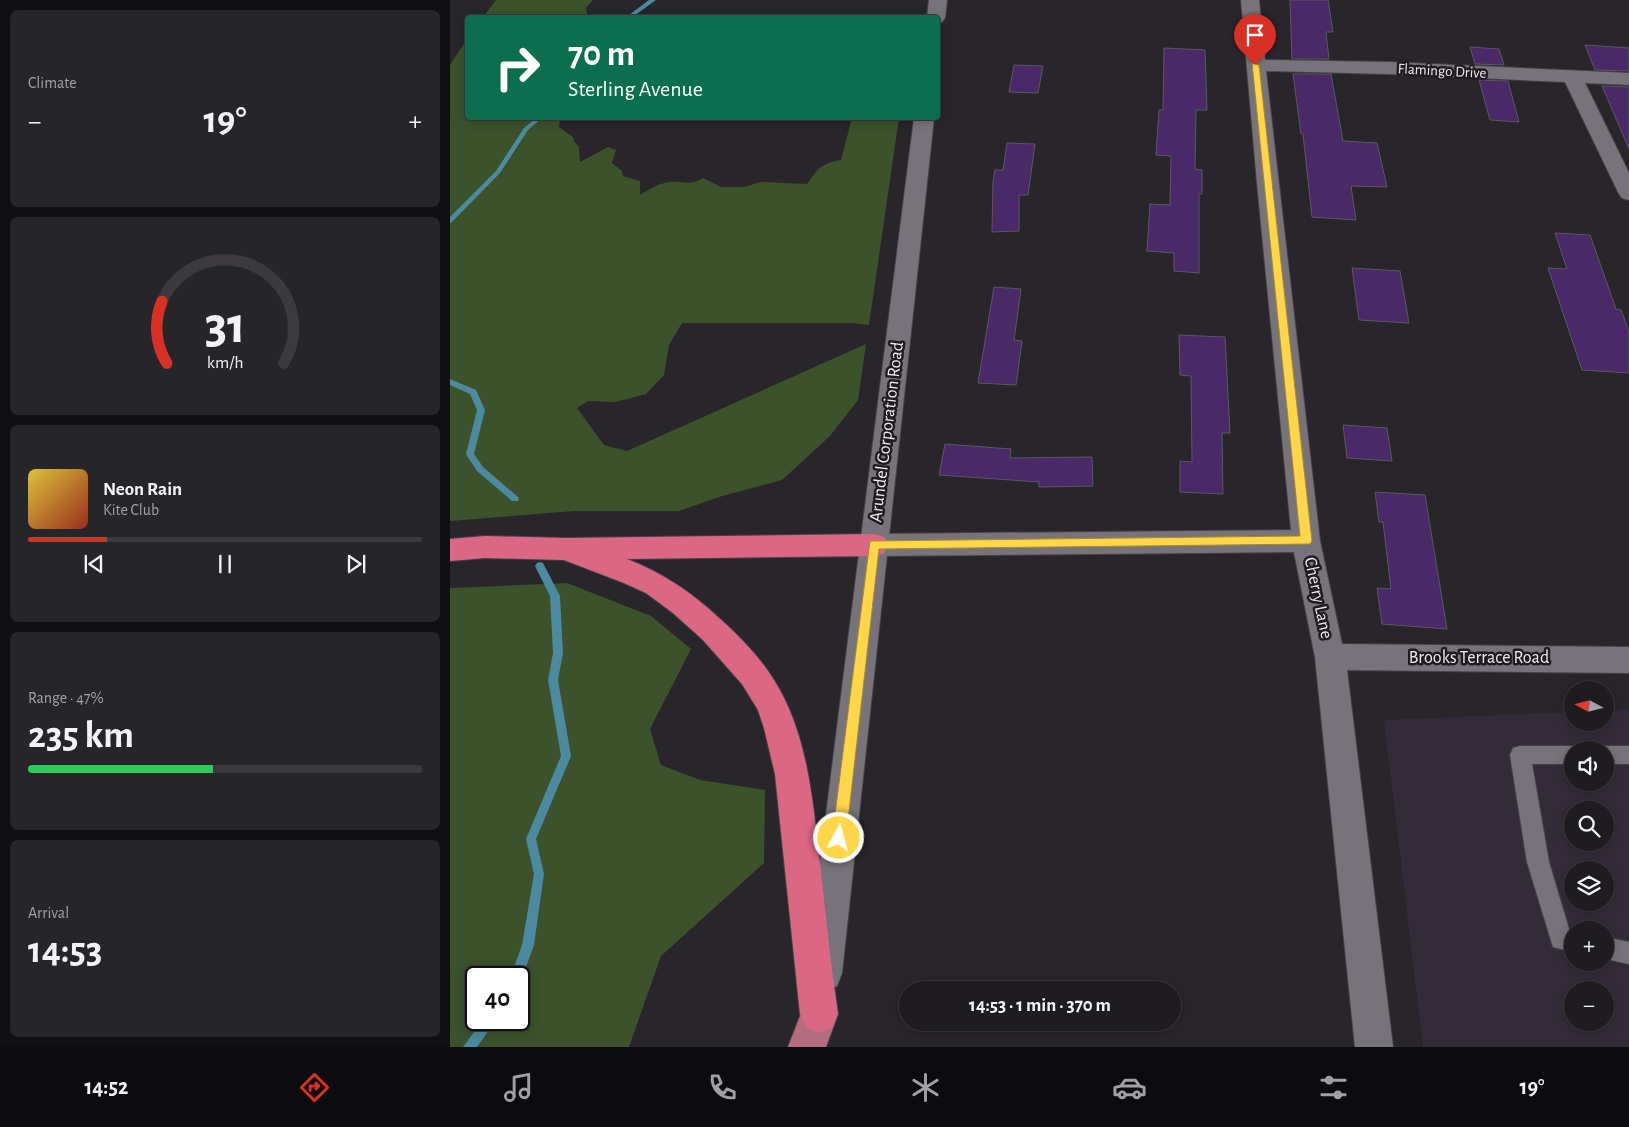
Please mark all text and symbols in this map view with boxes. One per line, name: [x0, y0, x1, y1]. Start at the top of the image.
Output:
pin: [1234, 14, 1276, 65]
icon: arrive: [1241, 21, 1269, 49]
icon: right: [485, 35, 550, 100]
text: 70 m: [568, 37, 635, 72]
street label: Flamingo Drive: [1397, 61, 1487, 81]
text: Climate: [28, 75, 77, 91]
text: Sterling Avenue: [568, 78, 703, 100]
text: 19°: [203, 102, 247, 140]
text: −: [28, 108, 41, 136]
text: +: [409, 108, 422, 136]
text: 31: [204, 300, 246, 352]
street label: Arundel Corporation Road: [867, 341, 907, 523]
text: km/h: [207, 354, 243, 372]
text: Neon Rain: [103, 480, 182, 499]
text: Kite Club: [103, 502, 159, 518]
icon: previous: [80, 550, 108, 578]
icon: pause: [211, 550, 239, 578]
icon: next: [342, 550, 370, 578]
street label: Cherry Lane: [1301, 556, 1335, 640]
street label: Brooks Terrace Road: [1409, 649, 1549, 667]
north arrow: [1564, 681, 1614, 731]
map controls: [1564, 681, 1614, 1031]
text: Range · 47%: [28, 690, 104, 706]
text: 235 km: [28, 717, 134, 755]
button: sound: [1564, 741, 1614, 791]
button: search: [1564, 801, 1614, 851]
position arrow: [812, 811, 864, 863]
button: layers: [1564, 861, 1614, 911]
text: Arrival: [28, 905, 69, 921]
button: +: [1564, 921, 1614, 971]
text: 14:53: [28, 932, 102, 970]
speed limit sign: 40: [465, 966, 530, 1031]
button: −: [1564, 981, 1614, 1031]
text: 14:53 · 1 min · 370 m: [969, 996, 1111, 1015]
icon: directions: [297, 1070, 332, 1105]
icon: music: [501, 1070, 536, 1105]
icon: phone: [705, 1070, 740, 1105]
icon: climate: [908, 1070, 943, 1105]
icon: car: [1112, 1070, 1147, 1105]
icon: filters: [1316, 1070, 1351, 1105]
text: 14:52: [84, 1076, 128, 1098]
text: 19°: [1520, 1076, 1545, 1098]

